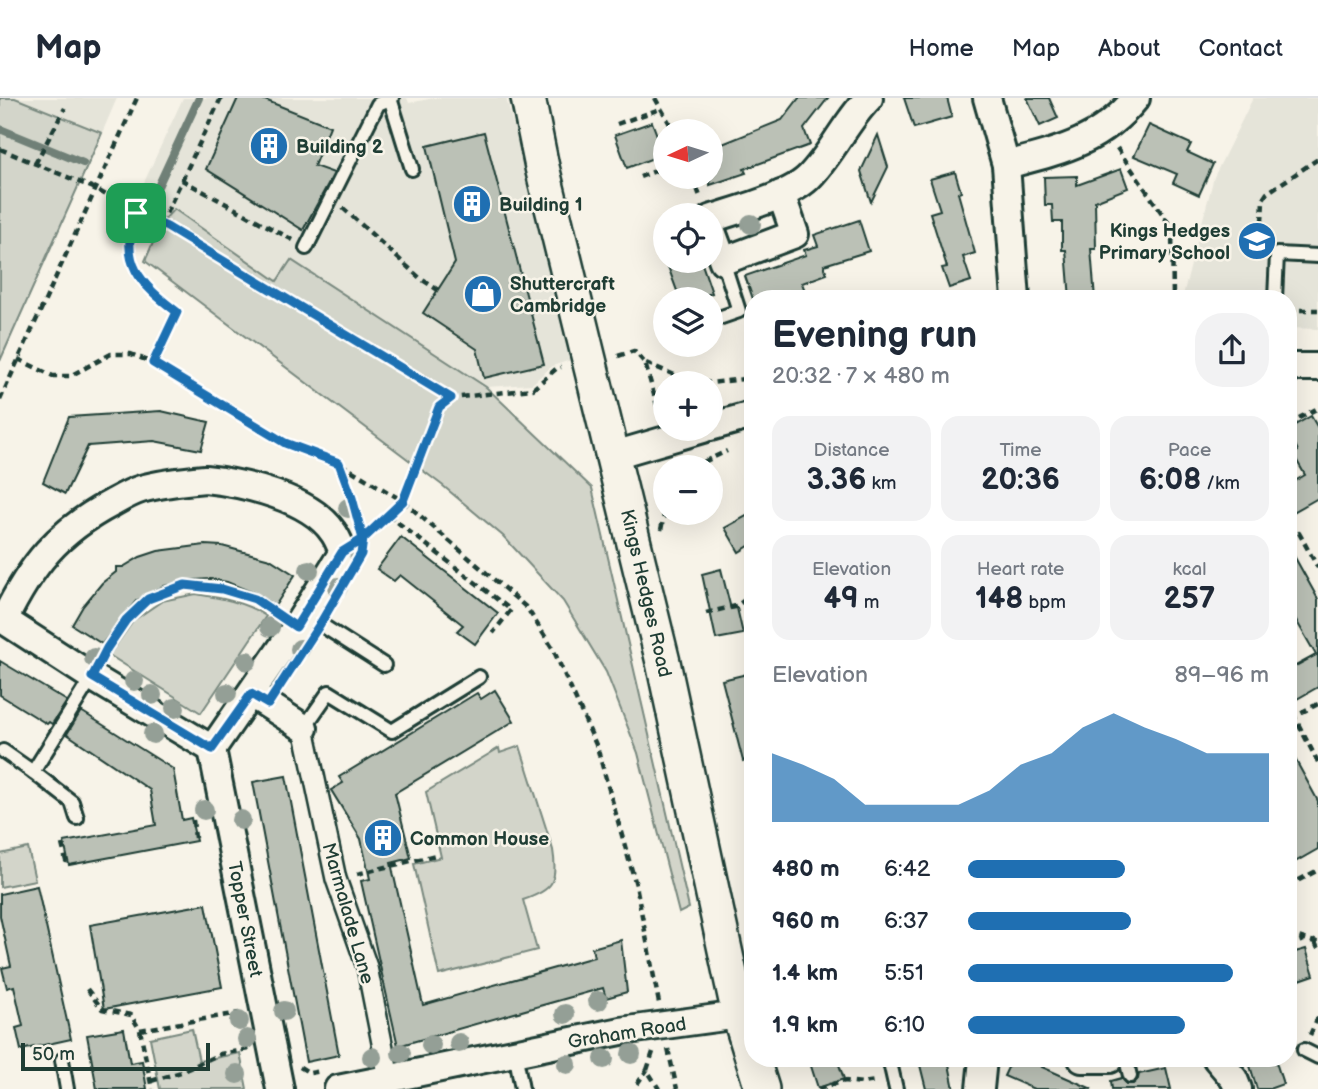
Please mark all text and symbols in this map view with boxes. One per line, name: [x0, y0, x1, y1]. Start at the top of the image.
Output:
text: Map: [35, 28, 101, 68]
text: Home: [909, 34, 974, 63]
text: Map: [1012, 34, 1060, 63]
text: About: [1098, 34, 1160, 63]
text: Contact: [1198, 34, 1283, 63]
north arrow: [653, 119, 723, 189]
map controls: [653, 119, 723, 525]
building icon: Building 2: [248, 125, 290, 167]
place label: Building 2: [296, 136, 384, 159]
pin: [106, 183, 166, 243]
building icon: Building 1: [451, 183, 493, 225]
icon: arrive: [117, 194, 155, 232]
place label: Building 1: [499, 194, 583, 217]
button: locate: [653, 203, 723, 273]
place label: Kings Hedges Primary School: [1099, 220, 1230, 265]
school or university icon: Kings Hedges Primary School: [1236, 220, 1278, 262]
shop icon: Shuttercraft Cambridge: [462, 273, 504, 315]
place label: Shuttercraft Cambridge: [510, 273, 615, 318]
button: layers: [653, 287, 723, 357]
text: Evening run: [772, 313, 977, 358]
button: share: [1195, 313, 1269, 387]
text: 20:32 · 7 × 480 m: [772, 362, 950, 390]
button: +: [653, 371, 723, 441]
text: Distance: [814, 439, 889, 462]
text: Time: [999, 439, 1042, 462]
text: Pace: [1168, 439, 1211, 462]
button: −: [653, 455, 723, 525]
text: 3.36: [807, 462, 866, 498]
text: 20:36: [981, 462, 1060, 498]
text: 6:08: [1139, 462, 1201, 498]
text: km: [866, 472, 896, 495]
text: /km: [1201, 472, 1240, 495]
street label: Kings Hedges Road: [615, 507, 676, 680]
text: Elevation: [812, 558, 891, 581]
text: Heart rate: [977, 558, 1064, 581]
text: kcal: [1172, 558, 1207, 581]
text: 49: [823, 581, 859, 617]
text: 148: [975, 581, 1023, 617]
text: 257: [1164, 581, 1215, 617]
text: m: [859, 591, 880, 614]
text: bpm: [1023, 591, 1066, 614]
text: Elevation: [772, 661, 868, 689]
text: 89–96 m: [1175, 661, 1269, 689]
building icon: Common House: [362, 817, 404, 859]
place label: Common House: [410, 828, 549, 851]
street label: Marmalade Lane: [316, 840, 379, 987]
text: 480 m: [772, 855, 840, 883]
text: 6:42: [884, 855, 930, 883]
street label: Topper Street: [222, 860, 267, 979]
text: 960 m: [772, 907, 840, 935]
text: 6:37: [884, 907, 928, 935]
text: 1.4 km: [772, 959, 838, 987]
text: 5:51: [884, 959, 924, 987]
text: 1.9 km: [772, 1011, 838, 1039]
text: 6:10: [884, 1011, 925, 1039]
street label: Graham Road: [566, 1013, 688, 1054]
scale bar: [21, 1040, 210, 1072]
text: 50 m: [32, 1043, 75, 1066]

